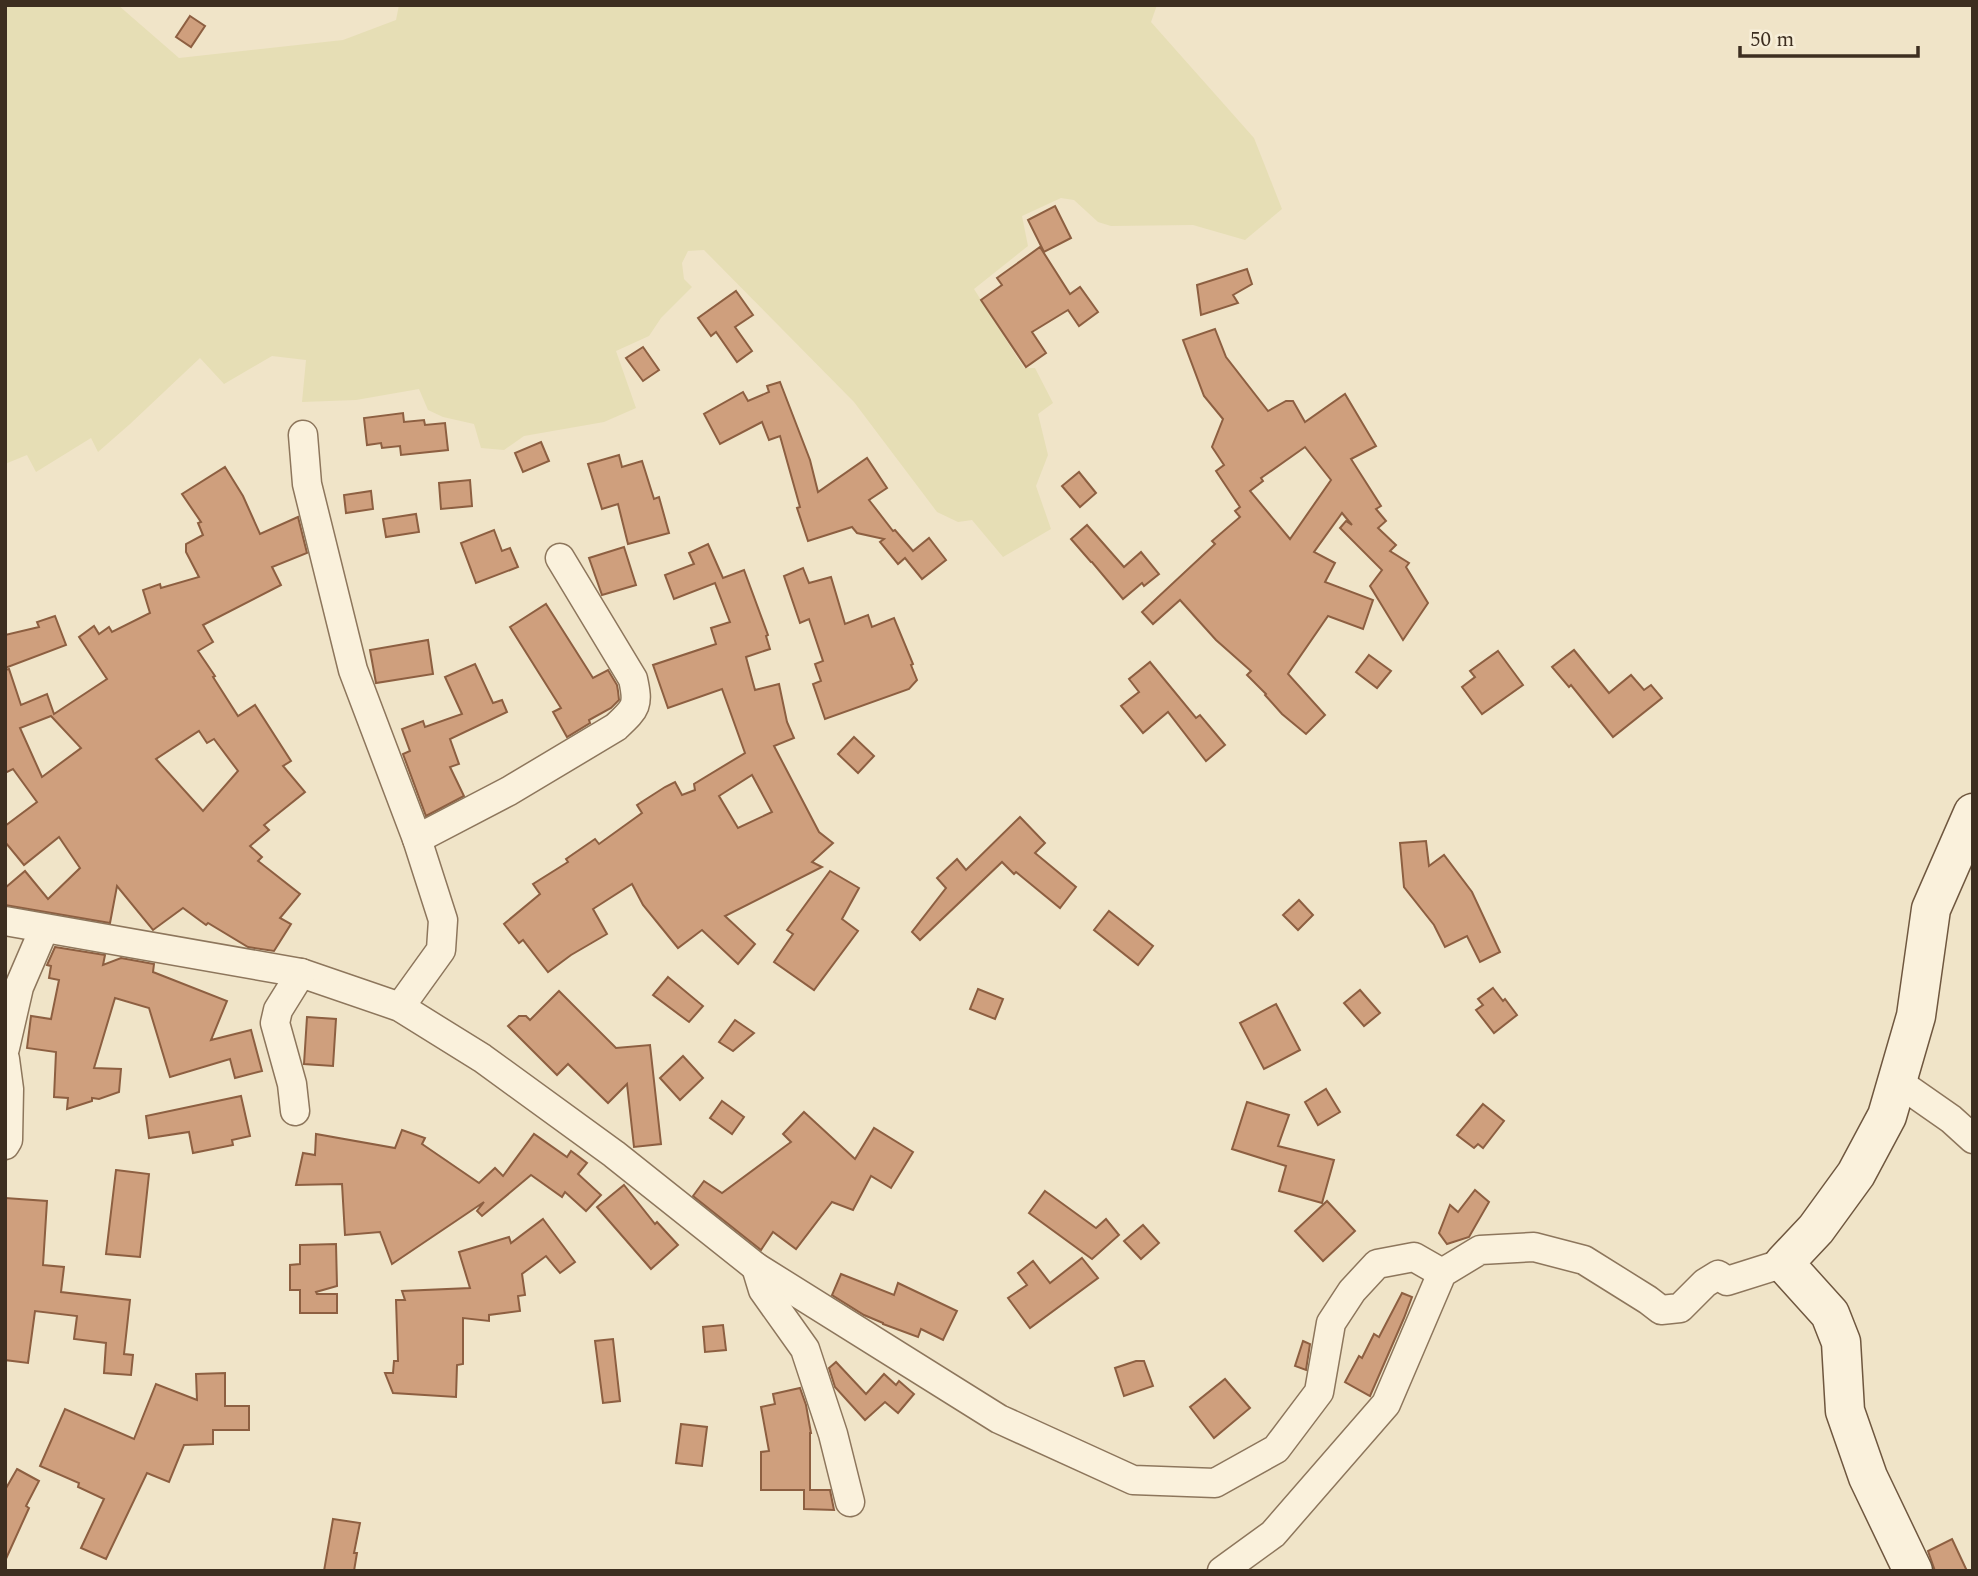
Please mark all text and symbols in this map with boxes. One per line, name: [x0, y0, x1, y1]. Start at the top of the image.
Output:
scale bar: [1740, 14, 1918, 58]
text: 50 m: [1750, 24, 1794, 56]

